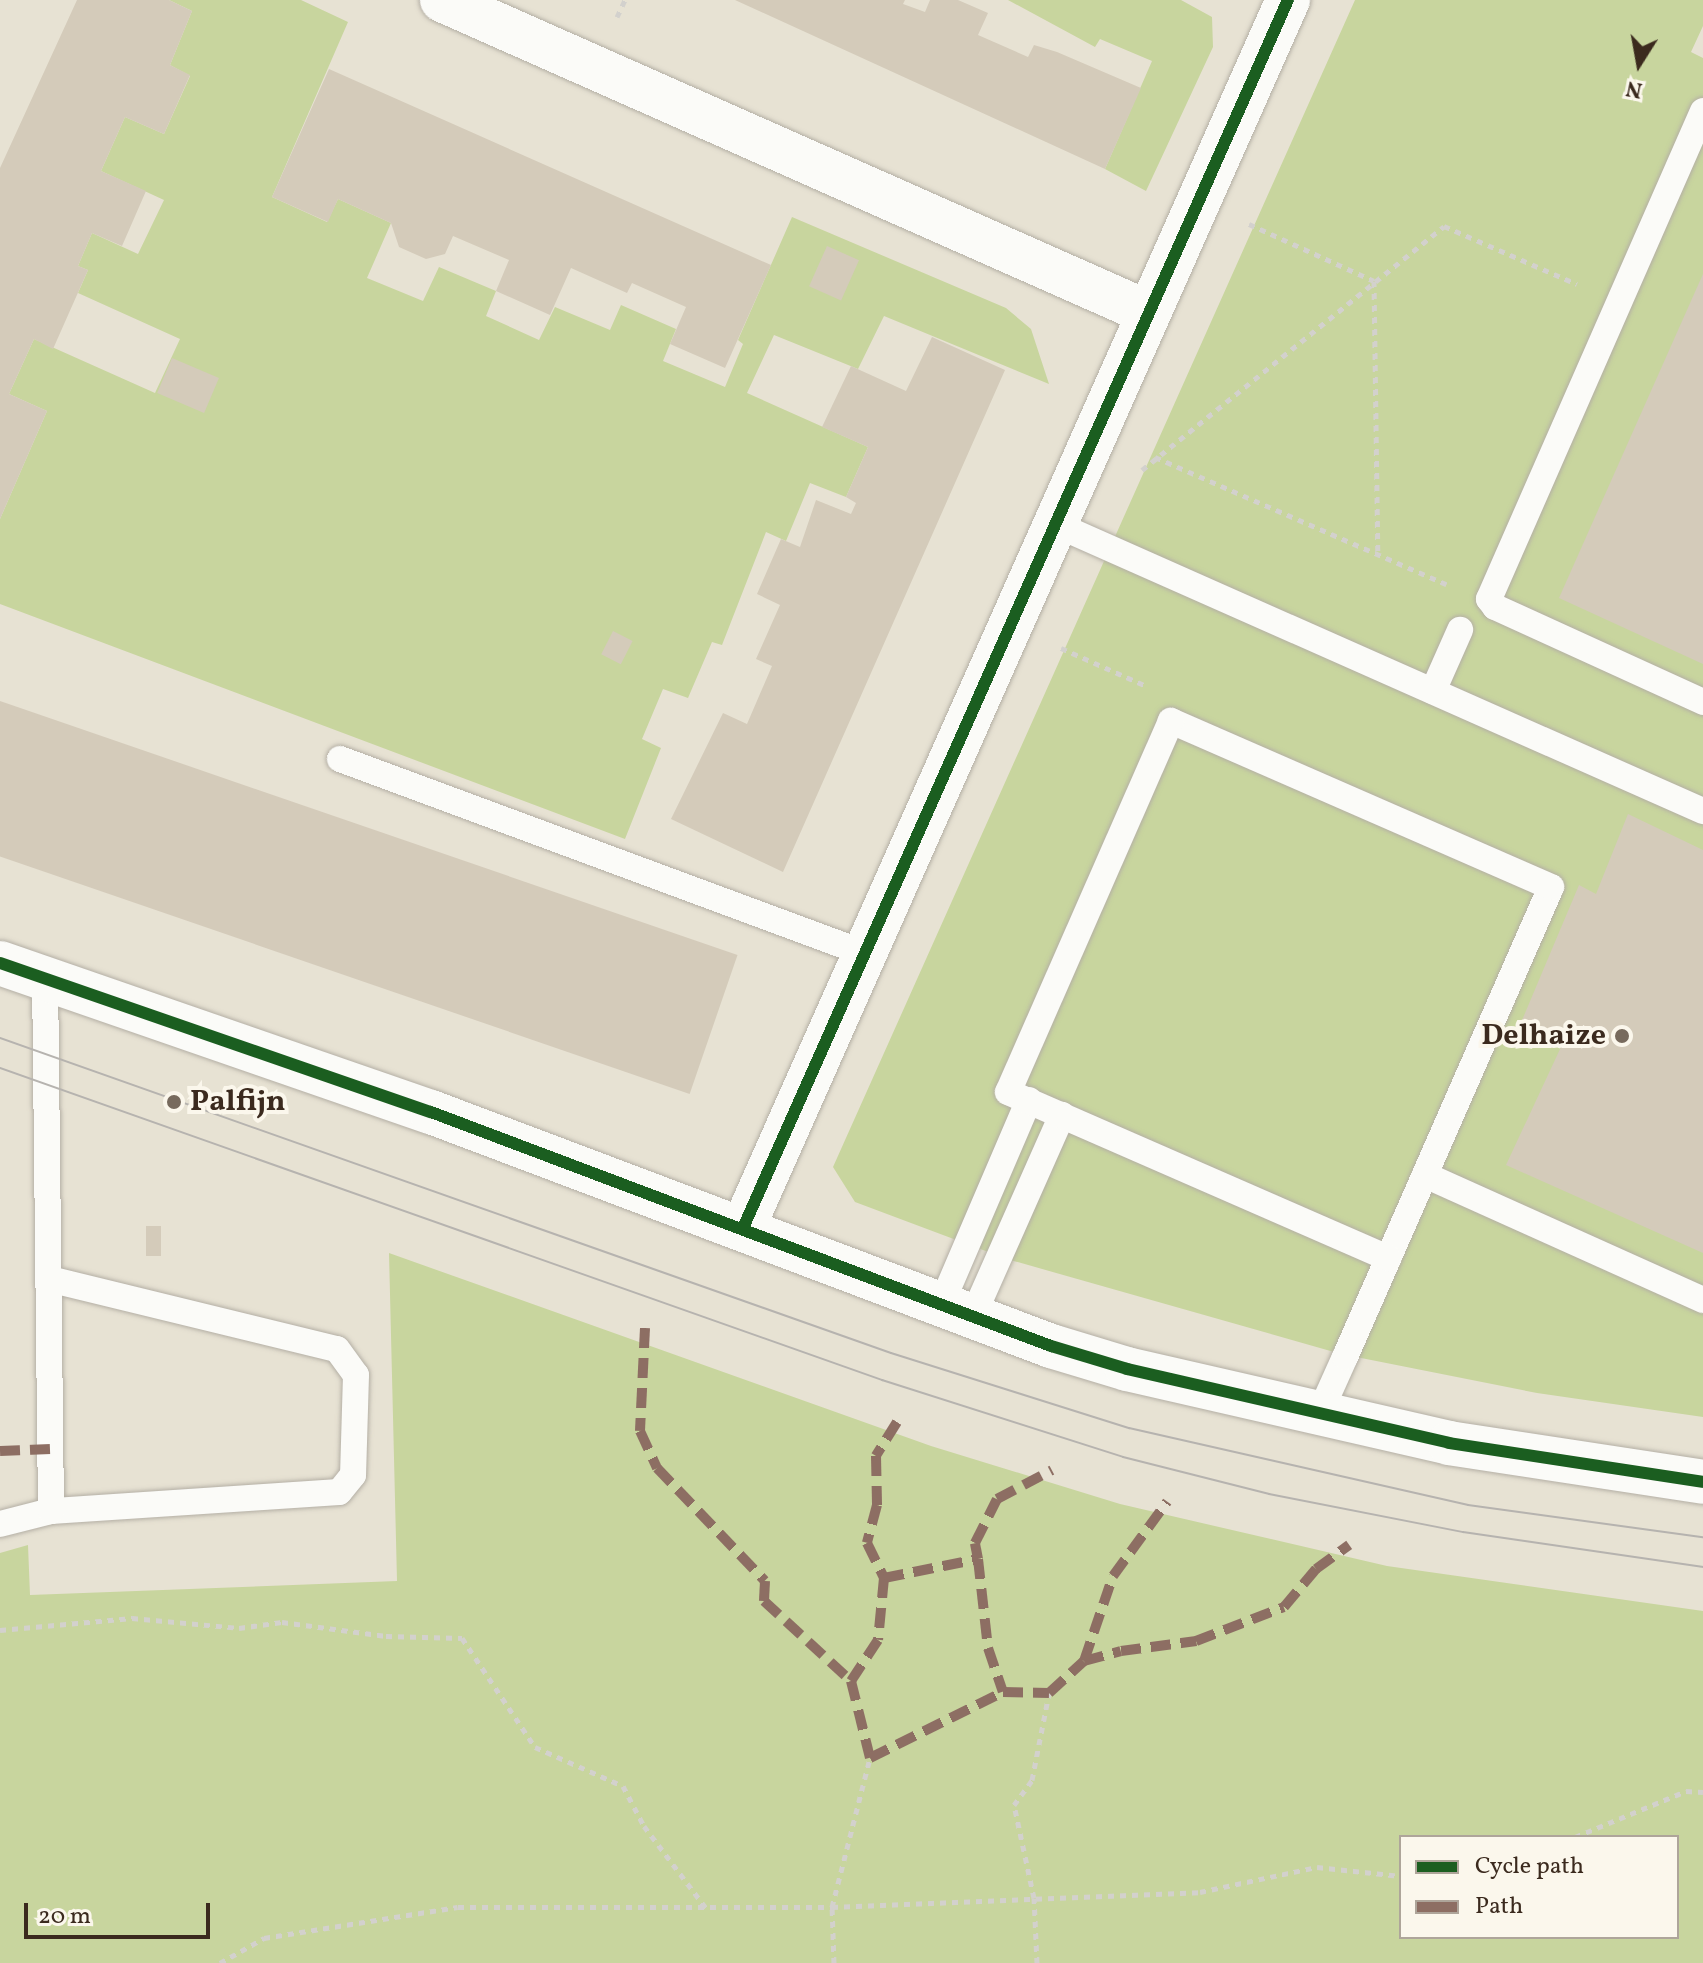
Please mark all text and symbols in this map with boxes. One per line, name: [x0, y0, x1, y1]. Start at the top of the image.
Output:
north arrow: [1599, 24, 1679, 104]
text: N: [1624, 71, 1645, 105]
place label: Delhaize: [1481, 1018, 1606, 1054]
marker: Delhaize: [1613, 1027, 1631, 1045]
place label: Palfijn: [190, 1084, 286, 1120]
marker: Palfijn: [165, 1093, 183, 1111]
legend: [1399, 1835, 1679, 1939]
text: Cycle path: [1475, 1850, 1584, 1884]
scale bar: [28, 1887, 214, 1937]
text: Path: [1475, 1890, 1523, 1924]
text: 20 m: [38, 1900, 91, 1934]

